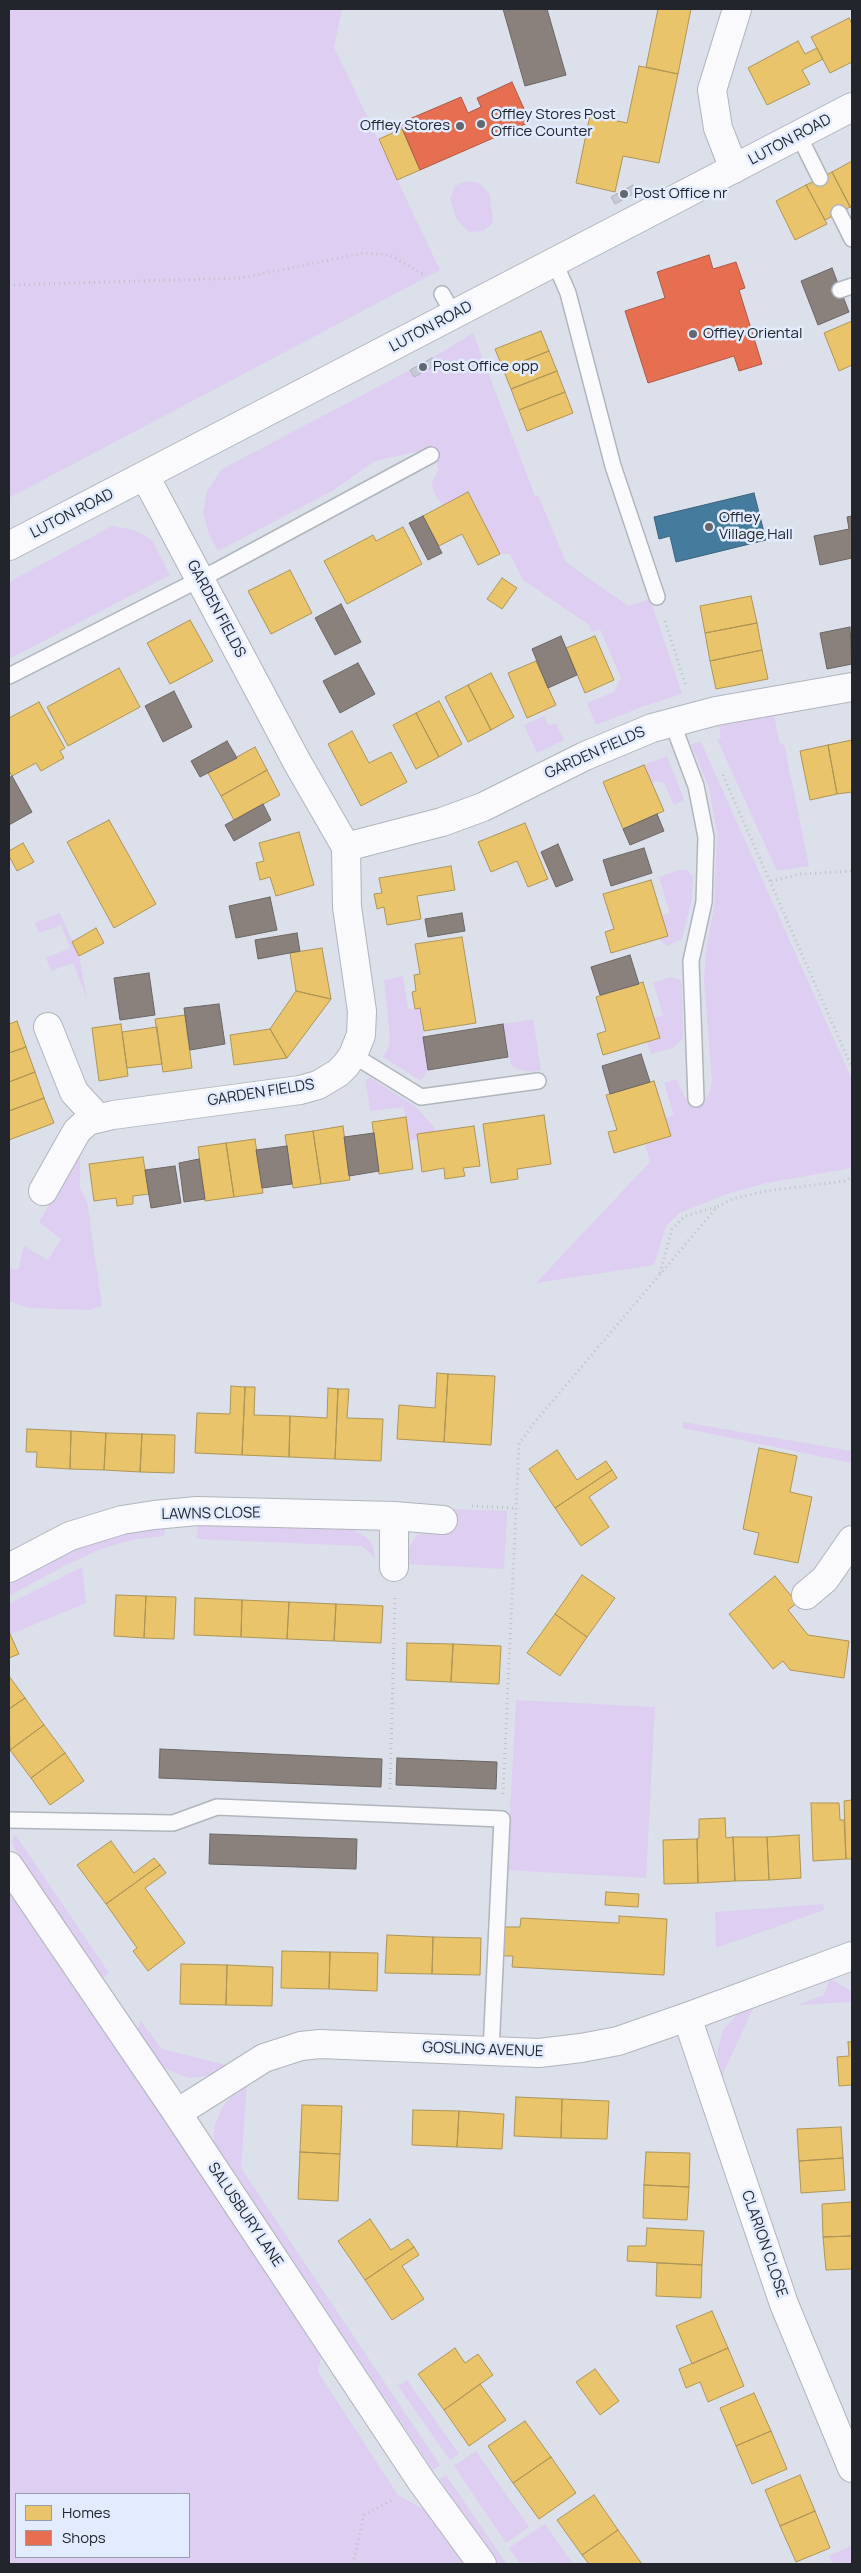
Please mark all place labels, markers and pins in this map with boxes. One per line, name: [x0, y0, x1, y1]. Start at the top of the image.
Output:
place label: Offley Stores Post Office Counter: [491, 106, 616, 141]
place label: Offley Stores: [360, 117, 450, 135]
marker: Offley Stores Post Office Counter: [475, 118, 487, 130]
marker: Offley Stores: [454, 120, 466, 132]
place label: Post Office nr: [634, 185, 727, 203]
marker: Post Office nr: [618, 188, 630, 200]
place label: Offley Oriental: [703, 325, 802, 343]
marker: Offley Oriental: [687, 328, 699, 340]
place label: Post Office opp: [433, 358, 539, 376]
marker: Post Office opp: [417, 361, 429, 373]
place label: Offley Village Hall: [719, 509, 793, 544]
marker: Offley Village Hall: [703, 521, 715, 533]

